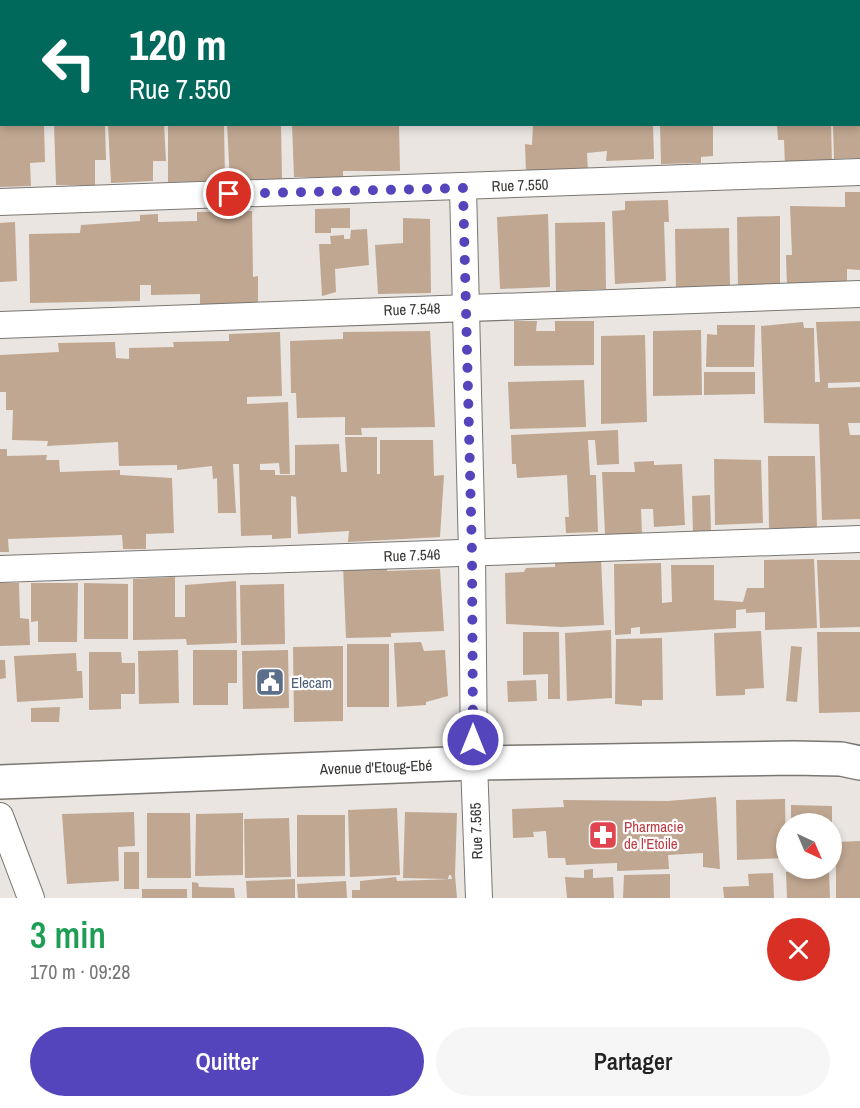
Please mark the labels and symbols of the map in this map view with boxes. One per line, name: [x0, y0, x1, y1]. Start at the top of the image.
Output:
pin: [203, 168, 254, 219]
street label: Rue 7.550: [491, 174, 549, 196]
street label: Rue 7.548: [383, 298, 441, 320]
street label: Rue 7.546: [383, 544, 441, 566]
public building icon: Elecam: [254, 666, 286, 698]
place label: Elecam: [291, 672, 332, 693]
position arrow: [441, 708, 505, 772]
street label: Avenue d'Etoug-Ebé: [319, 755, 433, 779]
street label: Rue 7.565: [465, 802, 487, 860]
north arrow: [776, 813, 842, 879]
place label: Pharmacie de l'Etoile: [624, 816, 684, 854]
pharmacy icon: Pharmacie de l'Etoile: [587, 819, 619, 851]

